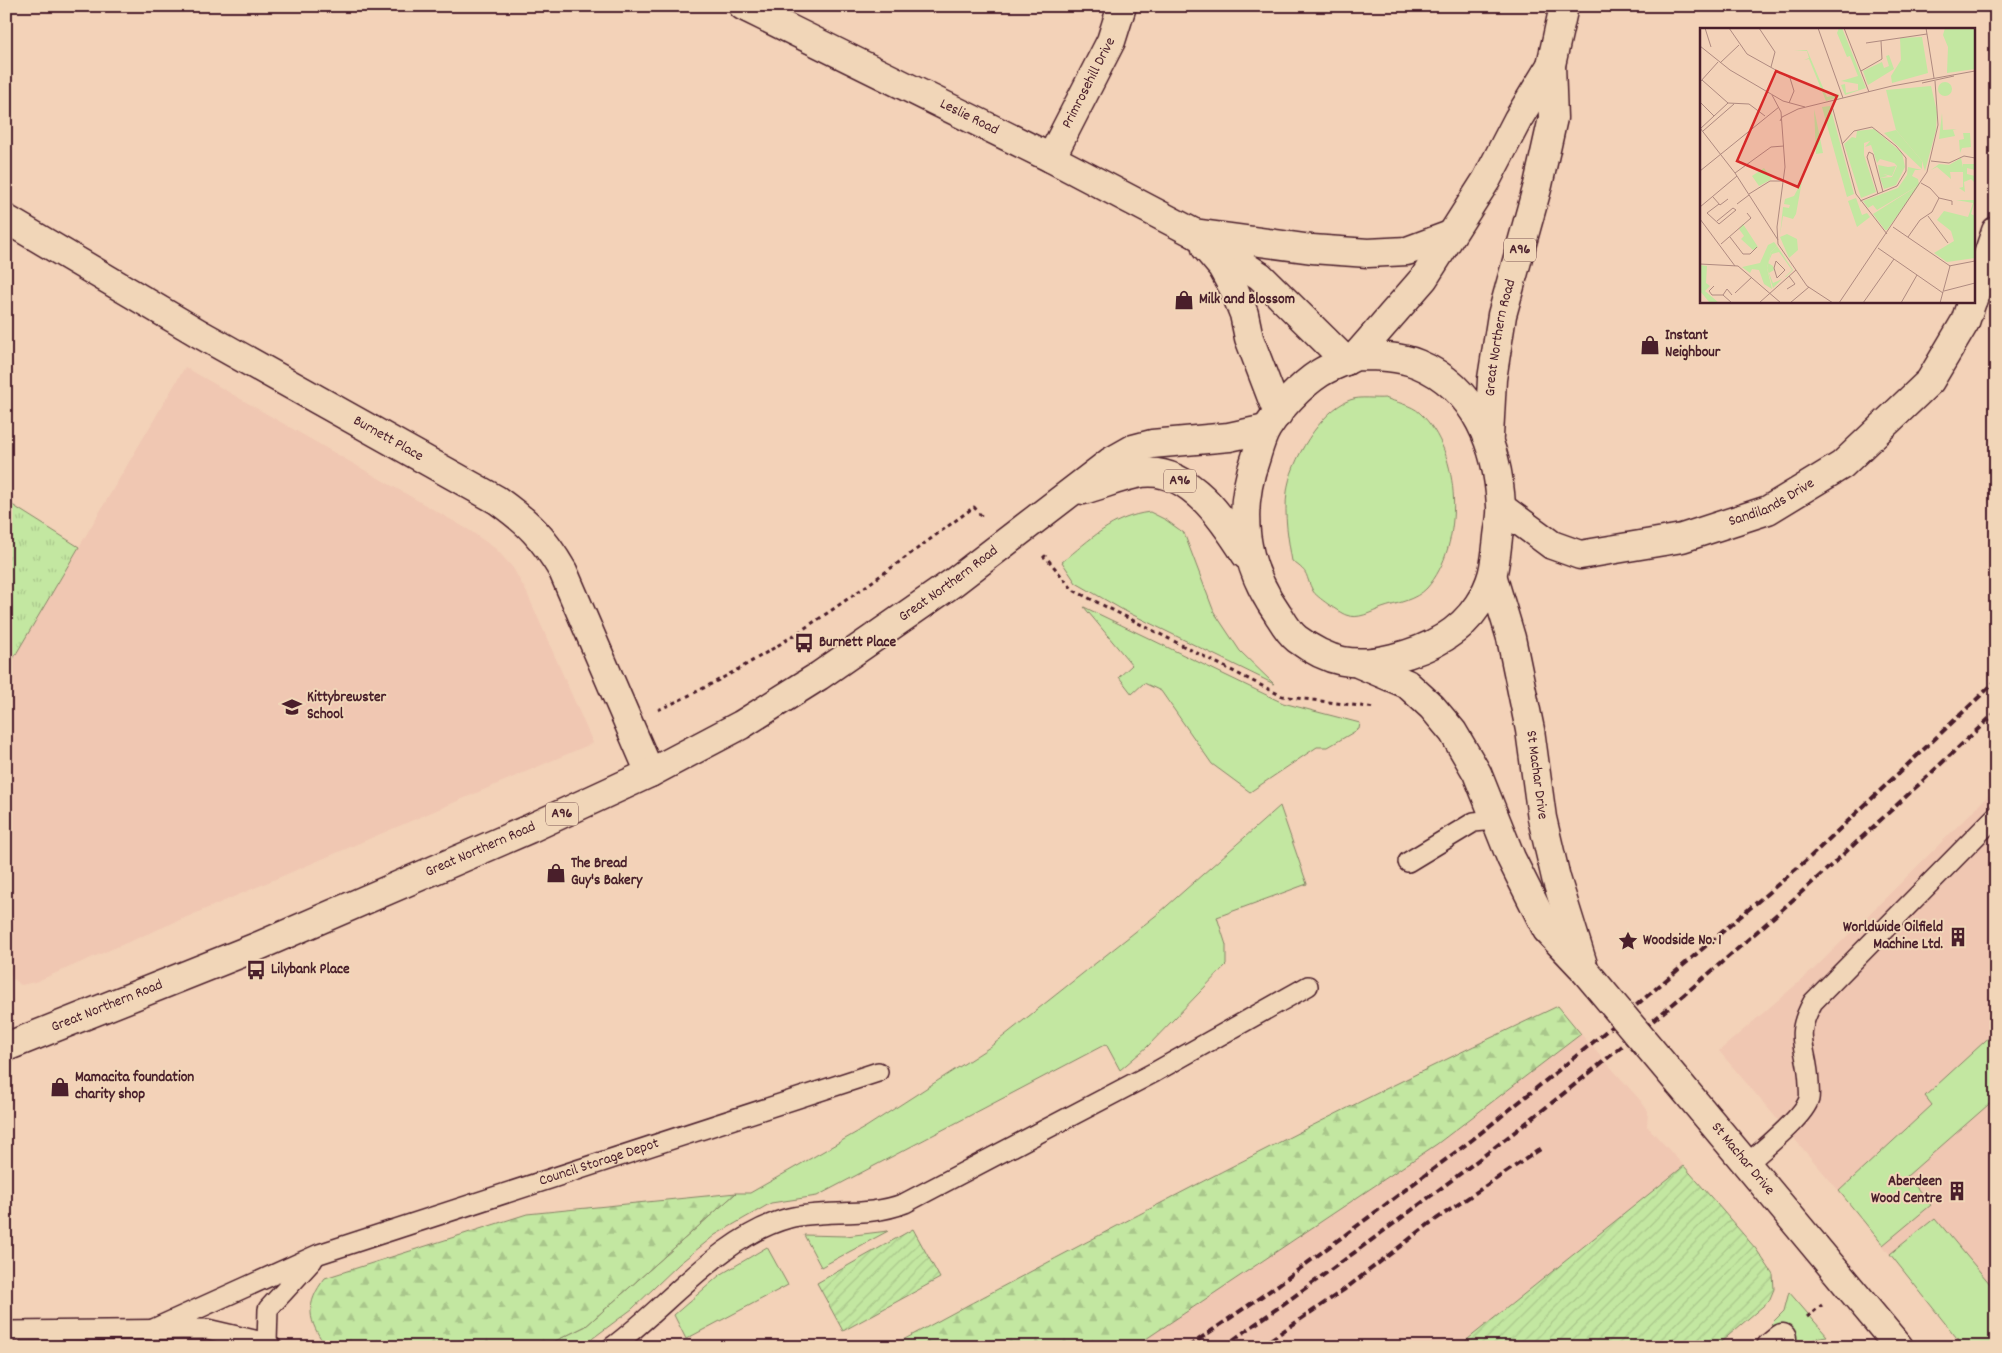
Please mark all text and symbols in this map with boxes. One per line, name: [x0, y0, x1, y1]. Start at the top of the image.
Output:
inset map: [1700, 28, 1974, 302]
street label: Primrosehill Drive: [1057, 33, 1122, 133]
street label: Leslie Road: [936, 94, 1002, 141]
road number: A96: [1504, 238, 1536, 262]
street label: Great Northern Road: [1480, 277, 1522, 397]
shop icon: Milk and Blossom: [1173, 289, 1195, 311]
place label: Milk and Blossom: [1199, 289, 1295, 311]
place label: Instant Neighbour: [1665, 325, 1721, 364]
shop icon: Instant Neighbour: [1639, 334, 1661, 356]
street label: Burnett Place: [349, 411, 428, 468]
road number: A96: [1164, 470, 1196, 492]
street label: Sandilands Drive: [1726, 473, 1819, 533]
street label: Great Northern Road: [895, 540, 1003, 628]
bus stop icon: Burnett Place: [793, 632, 815, 654]
place label: Burnett Place: [819, 632, 897, 654]
place label: Kittybrewster School: [307, 687, 387, 726]
school or university icon: Kittybrewster School: [281, 696, 303, 718]
street label: St Machar Drive: [1519, 729, 1553, 821]
road number: A96: [546, 802, 578, 826]
street label: Great Northern Road: [422, 816, 540, 884]
place label: The Bread Guy's Bakery: [571, 853, 643, 892]
shop icon: The Bread Guy's Bakery: [545, 862, 567, 884]
place label: Worldwide Oilfield Machine Ltd.: [1843, 917, 1943, 956]
building icon: Worldwide Oilfield Machine Ltd.: [1947, 926, 1969, 948]
place icon: Woodside No. 1: [1617, 930, 1639, 952]
place label: Woodside No. 1: [1643, 930, 1721, 952]
bus stop icon: Lilybank Place: [245, 959, 267, 981]
place label: Lilybank Place: [271, 959, 350, 981]
street label: Great Northern Road: [48, 974, 166, 1039]
place label: Mamacita foundation charity shop: [75, 1067, 194, 1106]
shop icon: Mamacita foundation charity shop: [49, 1076, 71, 1098]
street label: St Machar Drive: [1705, 1118, 1780, 1201]
street label: Council Storage Depot: [536, 1133, 662, 1193]
place label: Aberdeen Wood Centre: [1871, 1171, 1942, 1210]
building icon: Aberdeen Wood Centre: [1946, 1180, 1968, 1202]

